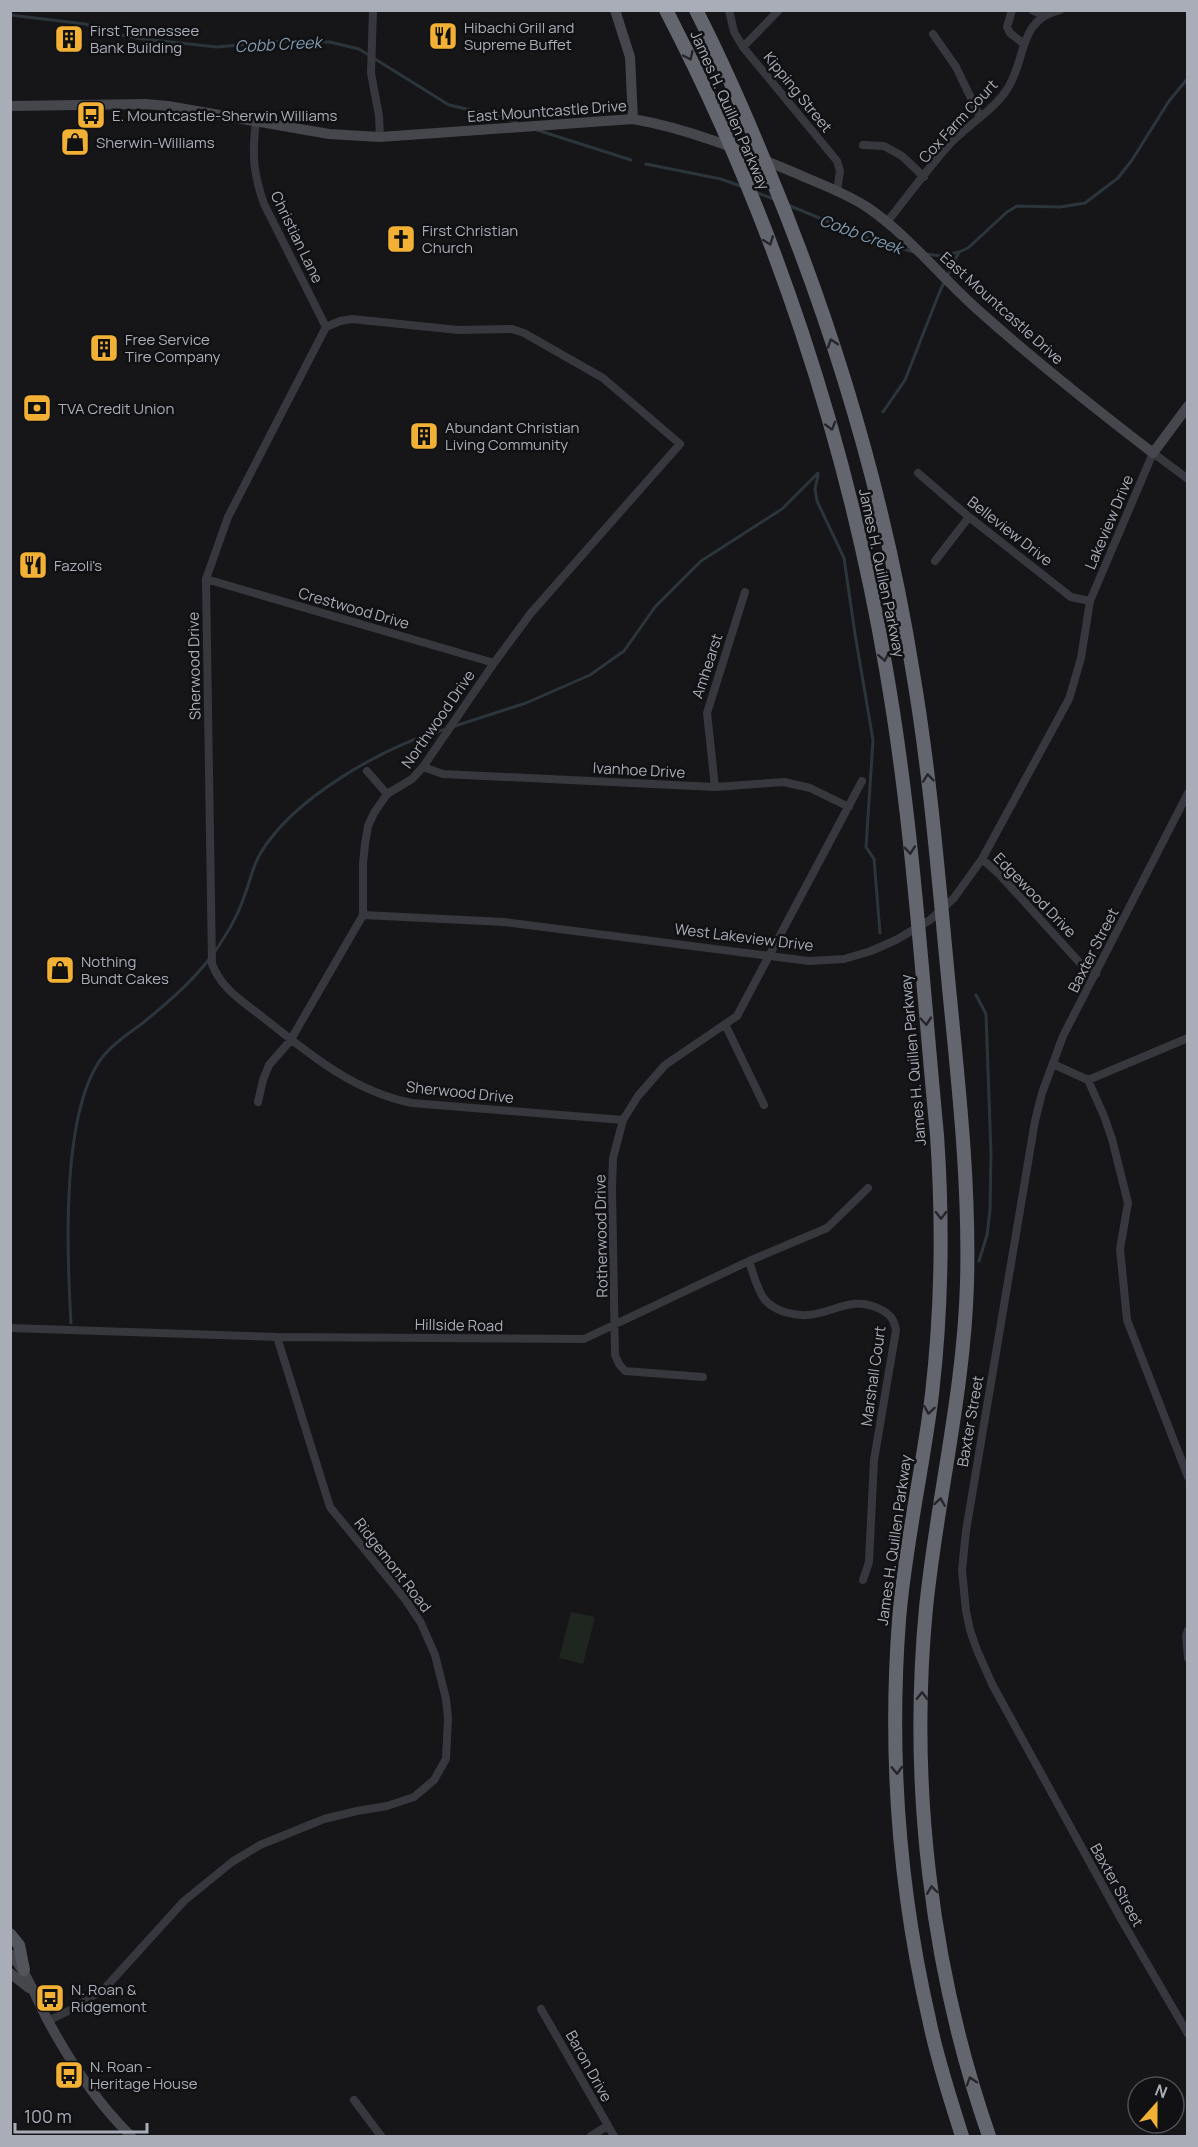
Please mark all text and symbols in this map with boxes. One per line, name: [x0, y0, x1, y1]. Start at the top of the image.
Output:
place label: Hibachi Grill and Supreme Buffet: [464, 17, 574, 55]
place label: First Tennessee Bank Building: [90, 20, 199, 58]
restaurant icon: Hibachi Grill and Supreme Buffet: [427, 20, 459, 52]
building icon: First Tennessee Bank Building: [53, 23, 85, 55]
street label: James H. Quillen Parkway: [685, 27, 775, 193]
water label: Cobb Creek: [234, 31, 324, 57]
street label: Kipping Street: [759, 47, 837, 137]
one-way arrow: [681, 49, 693, 60]
street label: Cox Farm Court: [914, 75, 1002, 167]
street label: East Mountcastle Drive: [467, 95, 628, 127]
bus stop icon: E. Mountcastle-Sherwin Williams: [75, 99, 107, 131]
place label: E. Mountcastle-Sherwin Williams: [112, 105, 337, 126]
shop icon: Sherwin-Williams: [59, 126, 91, 158]
place label: Sherwin-Williams: [96, 132, 215, 153]
street label: Christian Lane: [266, 188, 328, 287]
water label: Cobb Creek: [816, 209, 907, 260]
place label: First Christian Church: [422, 220, 518, 258]
church icon: First Christian Church: [385, 223, 417, 255]
one-way arrow: [762, 235, 774, 246]
street label: East Mountcastle Drive: [936, 247, 1068, 369]
place label: Free Service Tire Company: [125, 329, 221, 367]
building icon: Free Service Tire Company: [88, 332, 120, 364]
one-way arrow: [827, 338, 840, 349]
bank icon: TVA Credit Union: [21, 392, 53, 424]
place label: TVA Credit Union: [58, 398, 174, 419]
place label: Abundant Christian Living Community: [445, 417, 580, 455]
building icon: Abundant Christian Living Community: [408, 420, 440, 452]
one-way arrow: [824, 420, 836, 431]
street label: Lakeview Drive: [1080, 471, 1138, 573]
street label: James H. Quillen Parkway: [854, 487, 910, 659]
street label: Belleview Drive: [963, 491, 1057, 571]
restaurant icon: Fazoli's: [17, 549, 49, 581]
place label: Fazoli's: [54, 555, 102, 576]
street label: Crestwood Drive: [296, 582, 412, 634]
street label: Sherwood Drive: [183, 611, 205, 720]
street label: Amhearst: [687, 631, 727, 701]
one-way arrow: [877, 652, 890, 662]
street label: Northwood Drive: [396, 666, 480, 772]
street label: Ivanhoe Drive: [592, 757, 686, 783]
one-way arrow: [923, 774, 935, 783]
one-way arrow: [903, 846, 916, 855]
street label: Edgewood Drive: [989, 848, 1081, 942]
street label: Baxter Street: [1063, 904, 1123, 996]
street label: West Lakeview Drive: [673, 918, 815, 956]
place label: Nothing Bundt Cakes: [81, 951, 169, 989]
shop icon: Nothing Bundt Cakes: [44, 954, 76, 986]
street label: James H. Quillen Parkway: [895, 973, 931, 1147]
one-way arrow: [919, 1017, 932, 1026]
street label: Sherwood Drive: [405, 1076, 515, 1108]
street label: Rotherwood Drive: [589, 1174, 613, 1298]
one-way arrow: [935, 1211, 947, 1220]
street label: Hillside Road: [415, 1314, 503, 1336]
street label: Marshall Court: [856, 1324, 890, 1428]
street label: Baxter Street: [952, 1374, 988, 1468]
one-way arrow: [924, 1405, 936, 1414]
street label: James H. Quillen Parkway: [872, 1453, 916, 1627]
one-way arrow: [934, 1497, 946, 1506]
street label: Ridgemont Road: [350, 1514, 436, 1616]
one-way arrow: [916, 1691, 928, 1700]
one-way arrow: [890, 1766, 903, 1775]
street label: Baxter Street: [1085, 1840, 1149, 1930]
one-way arrow: [927, 1885, 939, 1895]
place label: N. Roan & Ridgemont: [71, 1979, 147, 2017]
bus stop icon: N. Roan & Ridgemont: [34, 1982, 66, 2014]
street label: Baron Drive: [561, 2027, 617, 2106]
place label: N. Roan - Heritage House: [90, 2056, 198, 2094]
bus stop icon: N. Roan - Heritage House: [53, 2059, 85, 2091]
north arrow: [1126, 2075, 1186, 2135]
one-way arrow: [966, 2076, 979, 2087]
text: N: [1152, 2079, 1171, 2103]
scale bar: [15, 2096, 147, 2134]
text: 100 m: [24, 2104, 72, 2128]

